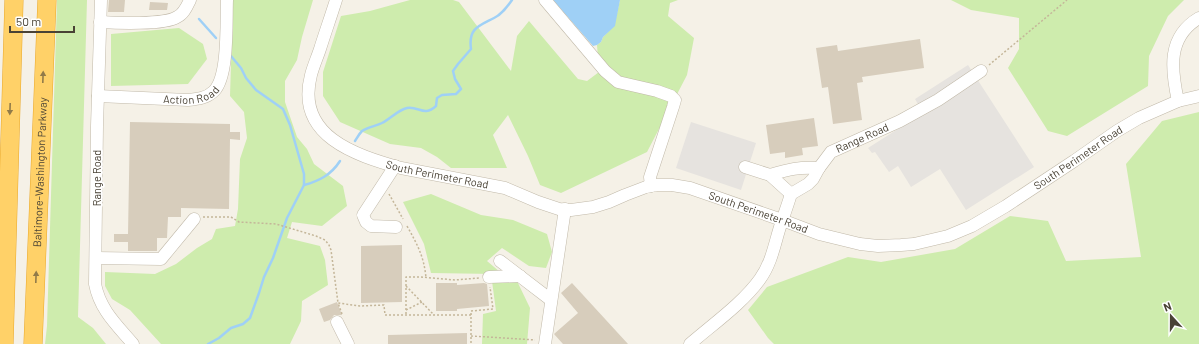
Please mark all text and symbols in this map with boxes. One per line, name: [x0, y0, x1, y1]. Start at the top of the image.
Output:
scale bar: [10, 8, 74, 34]
text: 50 m: [16, 14, 41, 28]
one-way arrow: [40, 70, 46, 83]
street label: Action Road: [163, 83, 222, 106]
street label: Baltimore-Washington Parkway: [30, 97, 49, 247]
one-way arrow: [7, 103, 14, 115]
street label: Range Road: [833, 120, 890, 155]
street label: South Perimeter Road: [1031, 122, 1124, 192]
street label: Range Road: [90, 150, 103, 206]
street label: South Perimeter Road: [384, 157, 490, 191]
street label: South Perimeter Road: [707, 188, 810, 235]
one-way arrow: [33, 270, 39, 283]
north arrow: [1151, 296, 1191, 336]
text: N: [1161, 299, 1173, 314]

